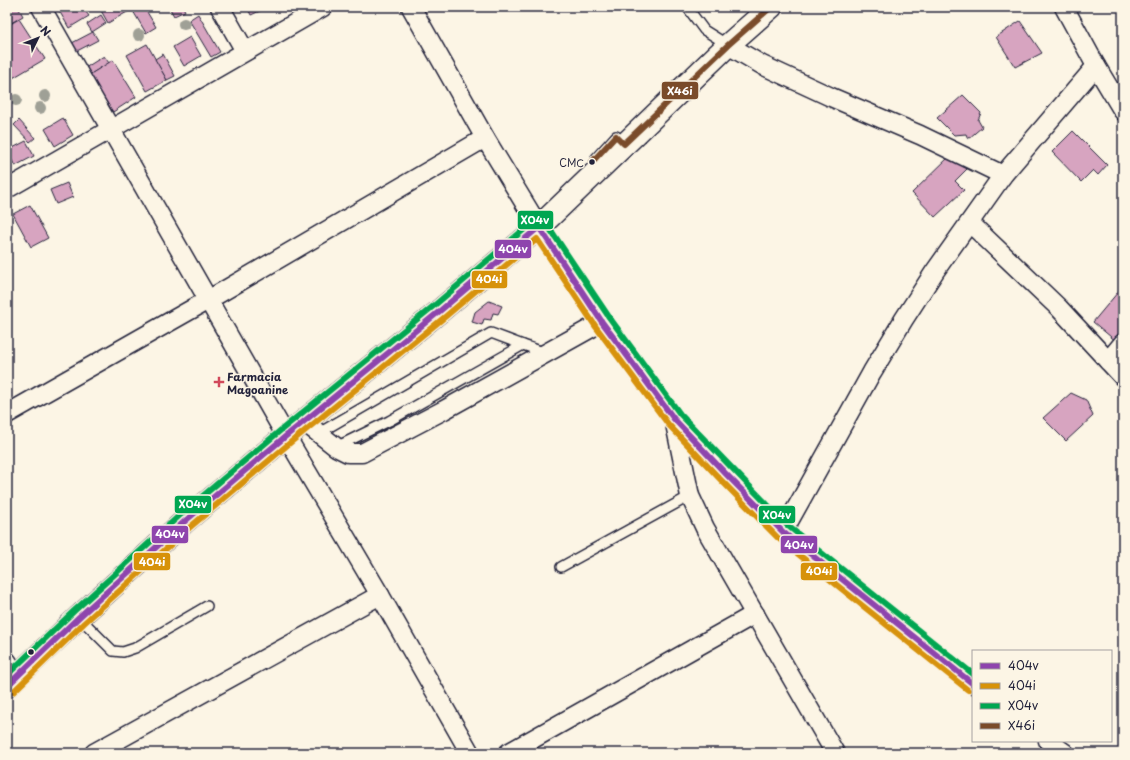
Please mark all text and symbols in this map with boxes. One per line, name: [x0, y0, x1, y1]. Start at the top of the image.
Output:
north arrow: [18, 18, 58, 58]
text: N: [36, 22, 55, 40]
line badge: X46i: [661, 81, 699, 100]
text: X46i: [667, 82, 693, 99]
place label: CMC: [559, 155, 584, 170]
marker: CMC: [587, 157, 597, 167]
line badge: X04v: [517, 210, 554, 230]
text: X04v: [521, 211, 550, 228]
line badge: 404v: [494, 239, 532, 259]
text: 404v: [498, 240, 528, 257]
line badge: 404i: [471, 270, 508, 289]
text: 404i: [476, 270, 503, 287]
place label: Farmacia Magoanine: [227, 368, 289, 398]
marker: Farmacia Magoanine: [214, 377, 224, 387]
line badge: X04v: [174, 495, 212, 514]
text: X04v: [179, 495, 208, 512]
line badge: X04v: [758, 505, 796, 524]
text: X04v: [763, 506, 792, 523]
line badge: 404v: [151, 525, 189, 544]
text: 404v: [155, 525, 185, 542]
line badge: 404v: [780, 535, 818, 554]
text: 404v: [784, 536, 814, 553]
line badge: 404i: [133, 552, 171, 571]
text: 404i: [139, 553, 166, 570]
line badge: 404i: [800, 562, 838, 581]
text: 404i: [806, 562, 833, 579]
unlabelled marker: [26, 647, 36, 657]
legend: [972, 650, 1112, 742]
text: 404v: [1008, 656, 1039, 674]
text: 404i: [1008, 676, 1036, 694]
text: X04v: [1008, 696, 1038, 714]
text: X46i: [1008, 716, 1035, 734]

